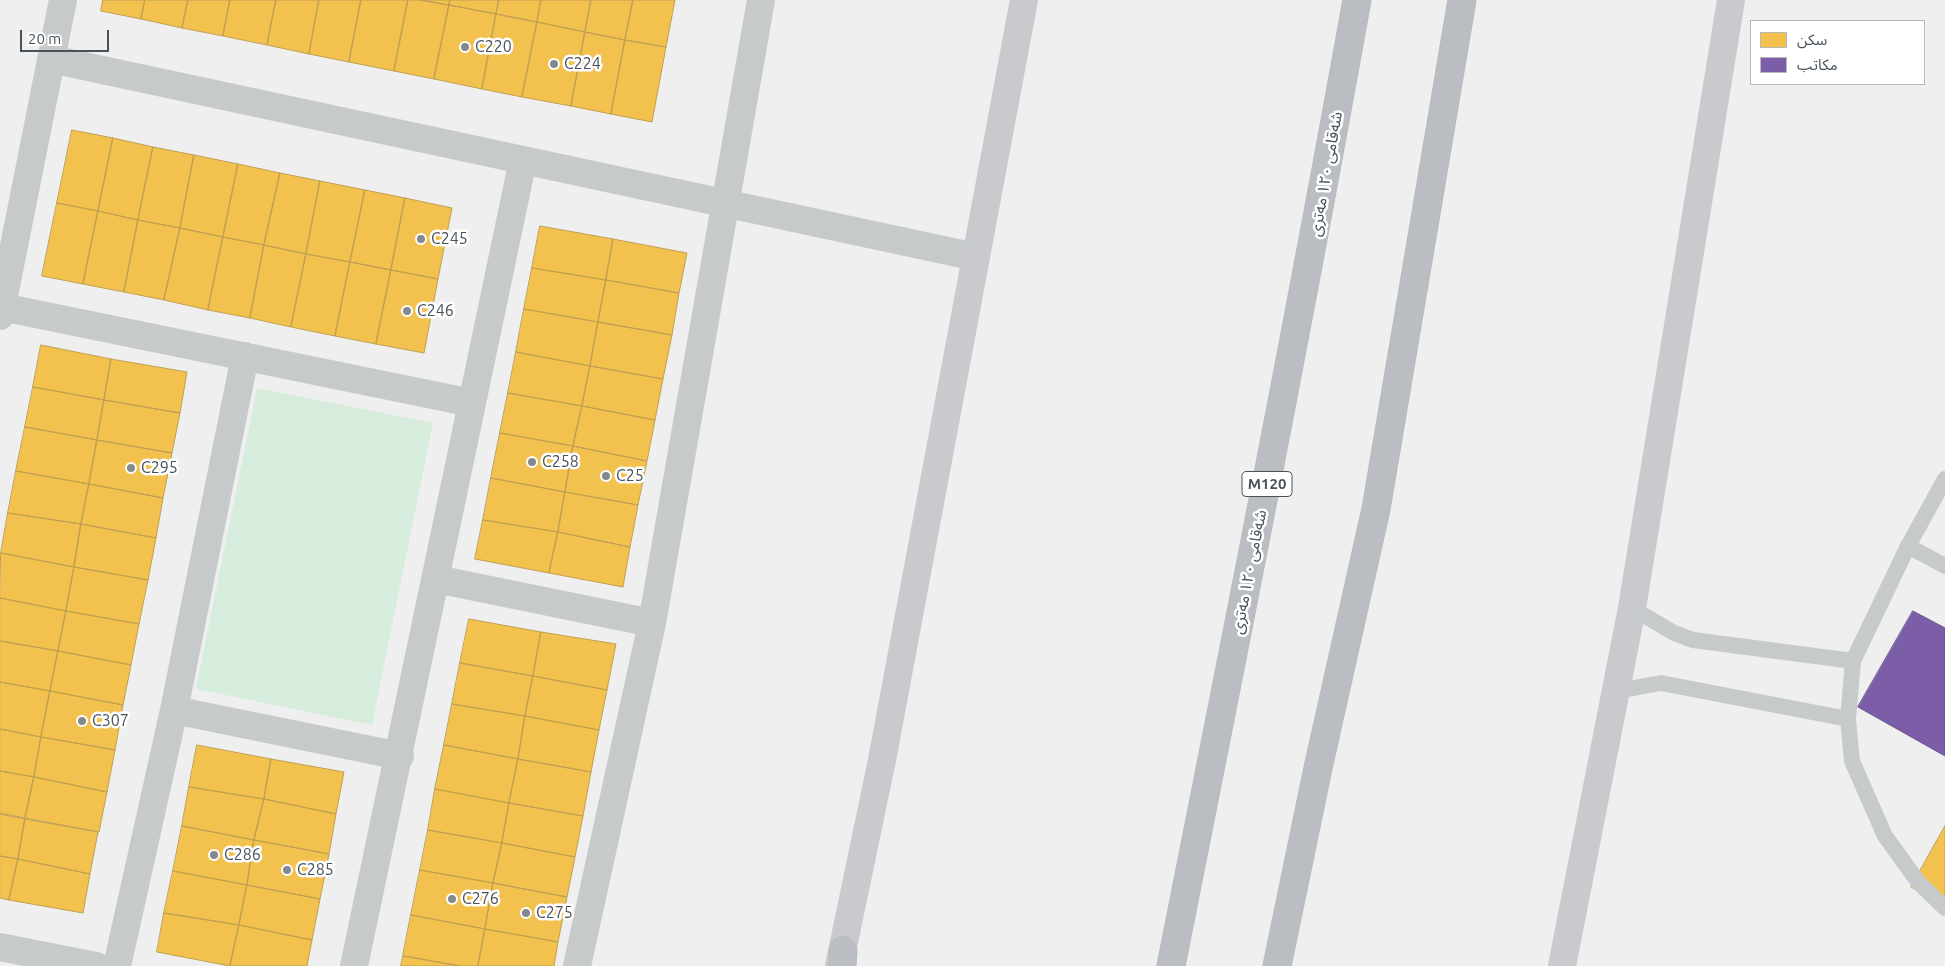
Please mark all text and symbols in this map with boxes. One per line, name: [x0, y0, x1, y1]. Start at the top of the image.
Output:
scale bar: [22, 20, 111, 52]
legend: [1750, 20, 1925, 85]
text: 20 m: [28, 30, 61, 47]
text: سكن: [1797, 31, 1827, 48]
place label: C220: [475, 37, 512, 57]
marker: C220: [459, 41, 471, 53]
place label: C224: [564, 54, 601, 74]
text: مكاتب: [1797, 56, 1838, 73]
marker: C224: [548, 58, 560, 70]
street label: شەقامی ١٢٠ مەتری: [1306, 110, 1346, 238]
place label: C245: [431, 229, 468, 249]
marker: C245: [415, 233, 427, 245]
place label: C246: [417, 301, 454, 321]
marker: C246: [401, 305, 413, 317]
place label: C258: [542, 452, 579, 472]
marker: C258: [526, 456, 538, 468]
place label: C295: [141, 458, 178, 478]
marker: C295: [125, 462, 137, 474]
place label: C25: [616, 466, 644, 486]
marker: C25: [600, 470, 612, 482]
road number: M120: [1242, 472, 1292, 496]
street label: شەقامی ١٢٠ مەتری: [1228, 508, 1270, 636]
place label: C307: [92, 711, 129, 731]
marker: C307: [76, 715, 88, 727]
place label: C286: [224, 845, 261, 865]
marker: C286: [208, 849, 220, 861]
place label: C285: [297, 860, 334, 880]
marker: C285: [281, 864, 293, 876]
place label: C276: [462, 889, 499, 909]
marker: C276: [446, 893, 458, 905]
place label: C275: [536, 903, 573, 923]
marker: C275: [520, 907, 532, 919]

